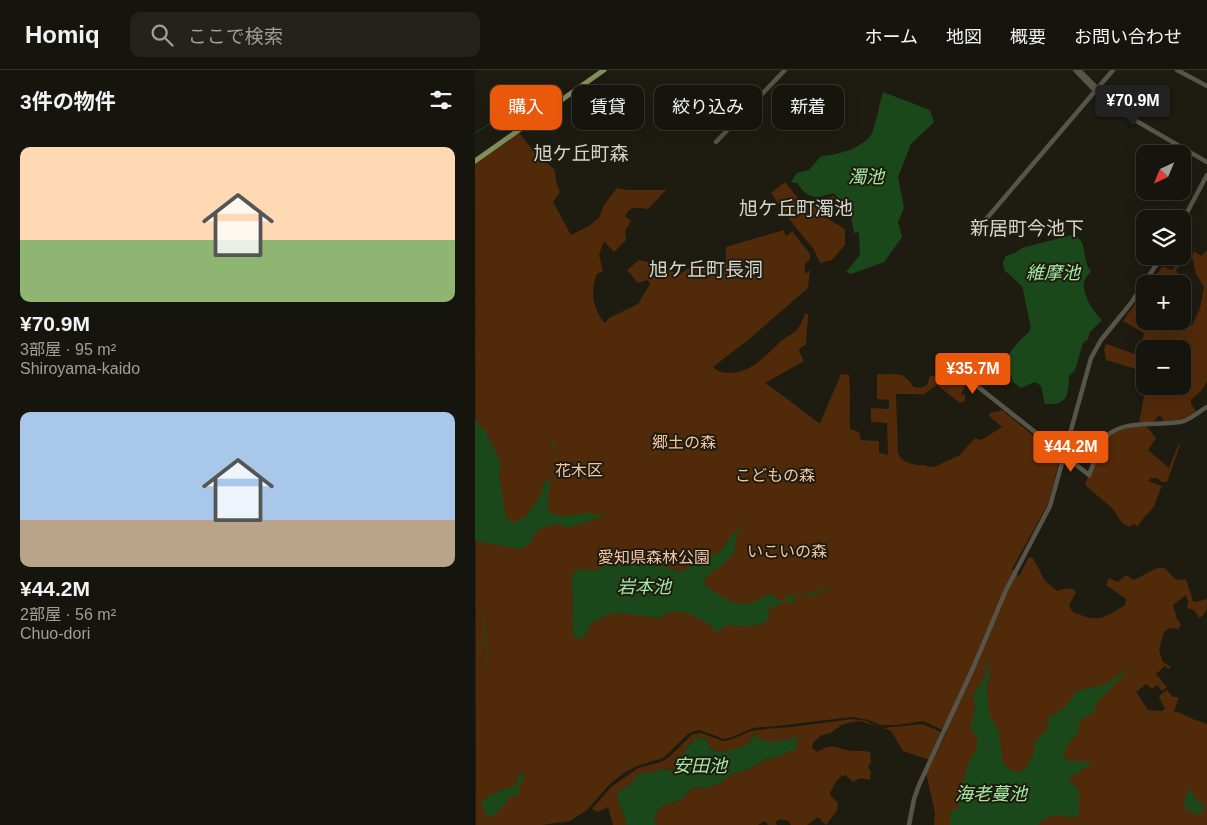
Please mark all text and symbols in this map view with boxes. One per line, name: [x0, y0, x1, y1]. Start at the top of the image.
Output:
search box: [130, 12, 480, 57]
text: Homiq: [25, 21, 100, 48]
icon: search: [148, 21, 176, 49]
text: ここで検索: [188, 26, 283, 47]
text: ホーム: [865, 27, 918, 47]
text: 地図: [946, 27, 982, 47]
text: 概要: [1010, 27, 1046, 47]
text: お問い合わせ: [1074, 27, 1182, 47]
chip: 購入: [490, 85, 562, 130]
chip: 賃貸: [572, 85, 644, 130]
chip: 絞り込み: [654, 85, 762, 130]
chip: 新着: [772, 85, 844, 130]
pin: ¥70.9M: [1092, 85, 1174, 127]
icon: filters: [427, 86, 455, 114]
text: 3件の物件: [20, 90, 116, 113]
text: ¥70.9M: [1106, 92, 1160, 109]
district label: 旭ケ丘町森: [533, 143, 629, 164]
north arrow: [1136, 145, 1191, 200]
map controls: [1136, 145, 1191, 395]
water label: 濁池: [848, 167, 886, 187]
icon: home: [193, 180, 283, 270]
district label: 旭ケ丘町濁池: [739, 198, 853, 219]
button: layers: [1136, 210, 1191, 265]
district label: 新居町今池下: [970, 218, 1084, 239]
district label: 旭ケ丘町長洞: [649, 259, 763, 280]
water label: 維摩池: [1026, 263, 1082, 283]
button: +: [1136, 275, 1191, 330]
text: ¥70.9M: [20, 312, 90, 335]
button: −: [1136, 340, 1191, 395]
text: 3部屋 · 95 m²: [20, 341, 116, 358]
pin: ¥35.7M: [932, 352, 1014, 395]
text: Shiroyama-kaido: [20, 360, 140, 377]
text: ¥35.7M: [946, 360, 1000, 377]
pin: ¥44.2M: [1030, 430, 1112, 473]
park label: 郷土の森: [652, 434, 716, 451]
text: ¥44.2M: [1044, 438, 1098, 455]
icon: home: [193, 445, 283, 535]
park label: 花木区: [555, 462, 603, 479]
park label: こどもの森: [735, 467, 815, 484]
park label: いこいの森: [747, 543, 827, 560]
park label: 愛知県森林公園: [598, 549, 710, 566]
text: ¥44.2M: [20, 577, 90, 600]
water label: 岩本池: [617, 577, 673, 597]
text: 2部屋 · 56 m²: [20, 606, 116, 623]
text: Chuo-dori: [20, 625, 90, 642]
water label: 安田池: [673, 756, 729, 776]
water label: 海老蔓池: [955, 784, 1029, 804]

